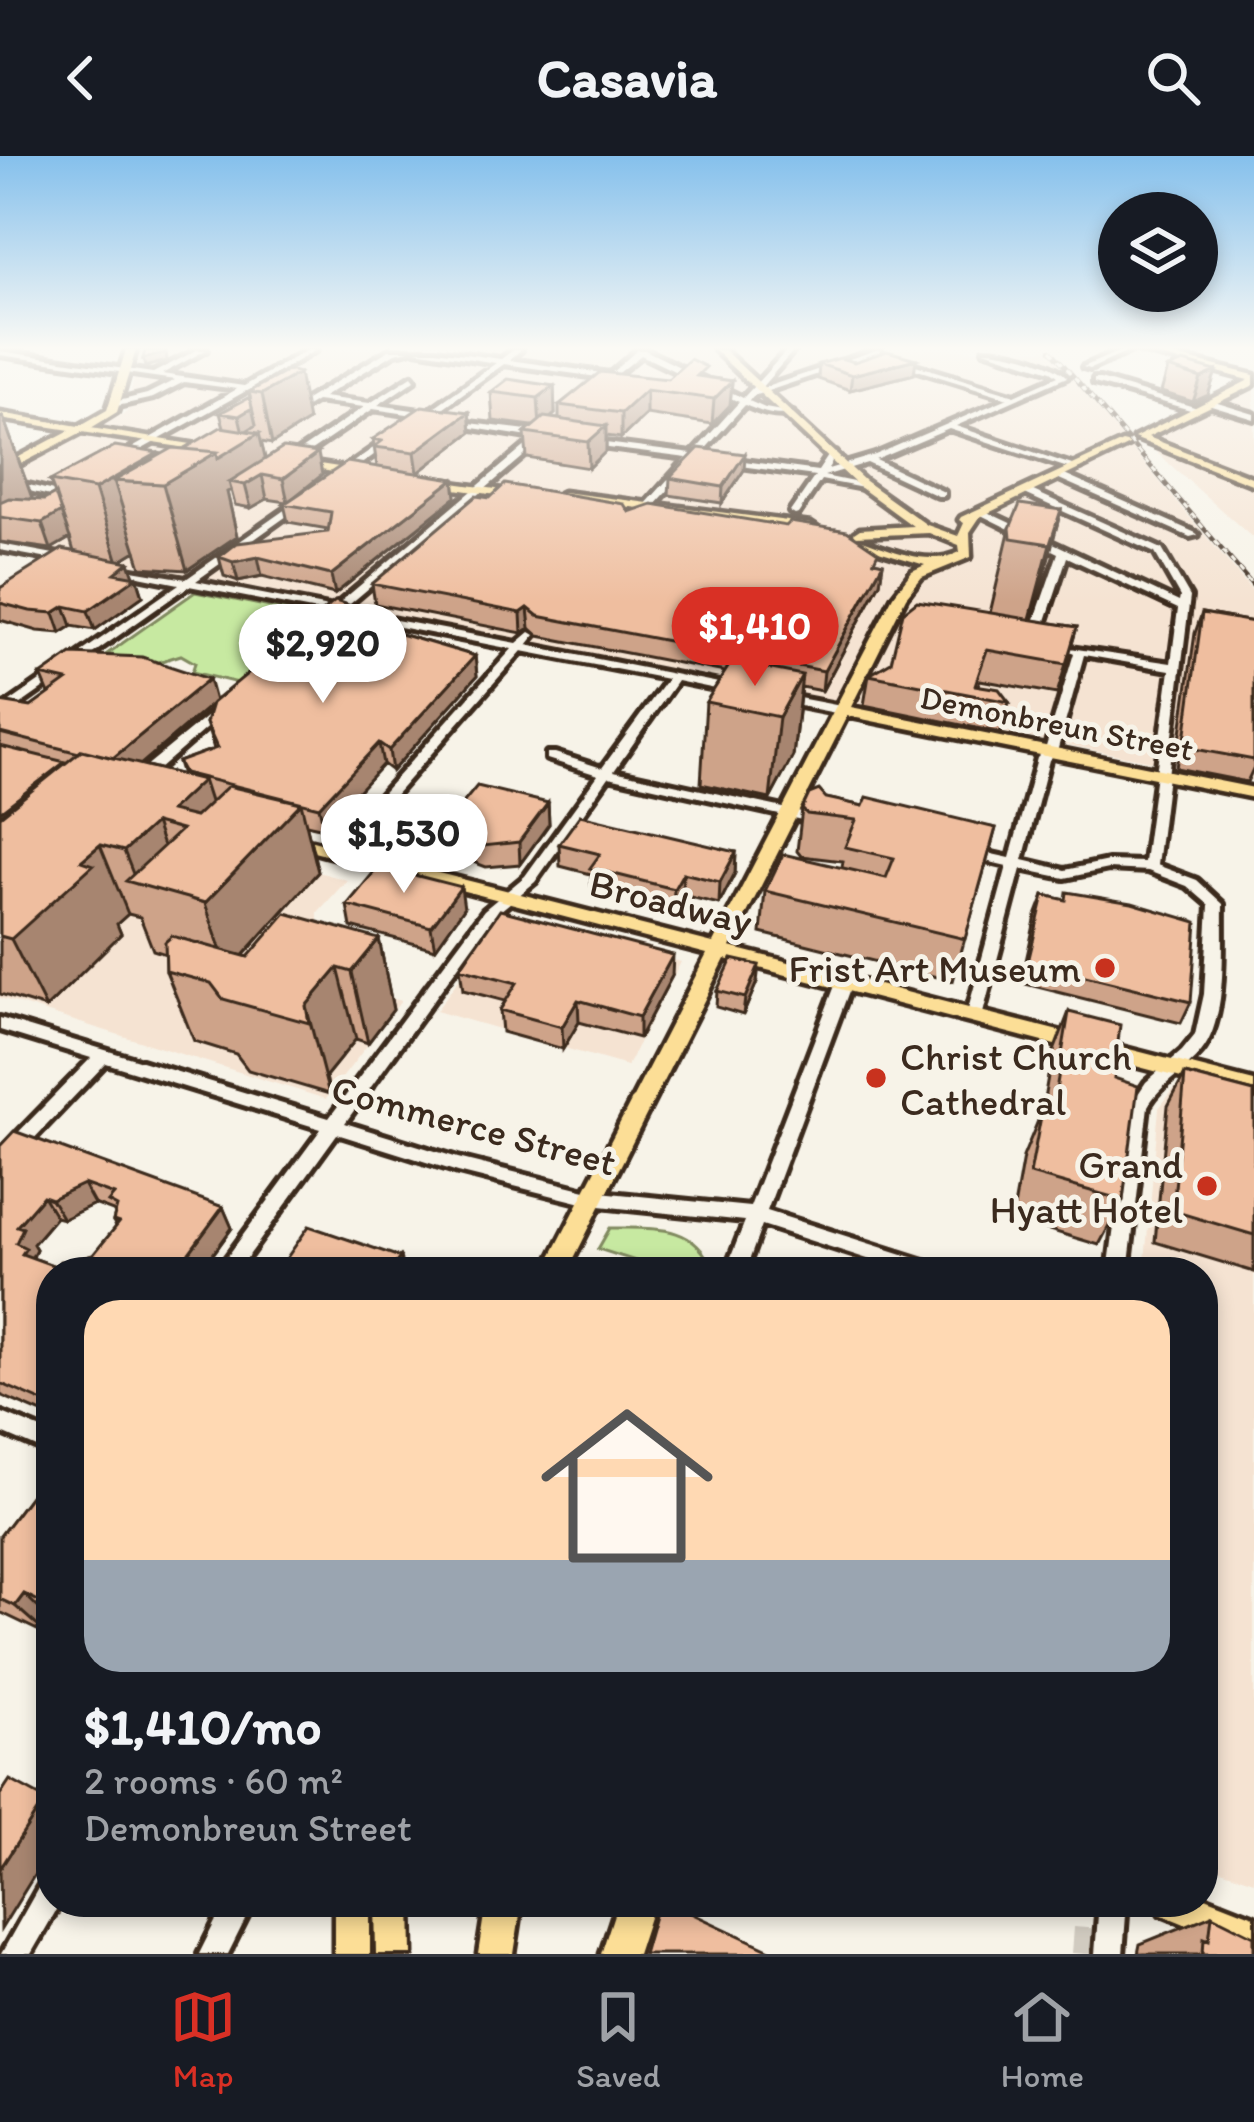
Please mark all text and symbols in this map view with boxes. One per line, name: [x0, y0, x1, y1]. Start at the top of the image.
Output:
icon: back: [48, 45, 114, 111]
icon: search: [1140, 45, 1206, 111]
text: Casavia: [537, 46, 717, 111]
map controls: [1098, 192, 1218, 312]
button: layers: [1098, 192, 1218, 312]
pin: $1,410: [657, 587, 853, 689]
text: $1,410: [699, 602, 811, 649]
pin: $2,920: [225, 604, 421, 706]
text: $2,920: [266, 619, 380, 666]
street label: Demonbreun Street: [917, 677, 1197, 769]
pin: $1,530: [306, 794, 502, 896]
text: $1,530: [348, 809, 460, 856]
street label: Broadway: [585, 859, 757, 945]
place label: Frist Art Museum: [788, 945, 1081, 992]
marker: Frist Art Museum: [1092, 955, 1118, 981]
place label: Christ Church Cathedral: [900, 1033, 1132, 1125]
street label: Commerce Street: [326, 1064, 622, 1186]
marker: Christ Church Cathedral: [863, 1065, 889, 1091]
place label: Grand Hyatt Hotel: [990, 1141, 1183, 1233]
marker: Grand Hyatt Hotel: [1194, 1173, 1220, 1199]
icon: home: [519, 1378, 735, 1594]
text: $1,410/mo: [84, 1696, 322, 1757]
text: 2 rooms · 60 m²: [84, 1757, 343, 1804]
text: Demonbreun Street: [84, 1804, 412, 1851]
tab: Map: [170, 1984, 236, 2095]
tab: Saved: [576, 1984, 660, 2095]
tab: Home: [1001, 1984, 1084, 2095]

